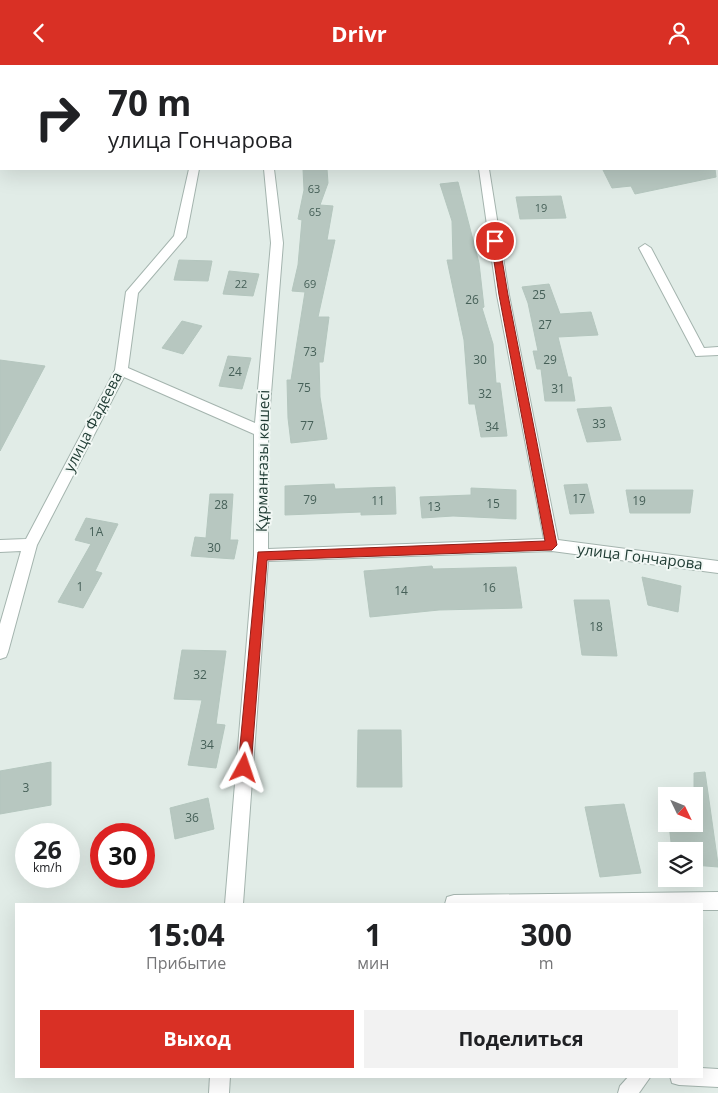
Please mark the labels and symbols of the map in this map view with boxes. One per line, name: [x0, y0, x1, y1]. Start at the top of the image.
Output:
house number: 63: [308, 181, 320, 196]
house number: 19: [535, 200, 547, 215]
house number: 65: [309, 204, 321, 219]
pin: [474, 220, 516, 262]
house number: 22: [235, 276, 247, 291]
house number: 69: [304, 276, 316, 291]
house number: 25: [532, 286, 546, 303]
house number: 26: [465, 291, 479, 308]
house number: 27: [538, 316, 552, 333]
house number: 73: [303, 343, 317, 360]
house number: 30: [473, 351, 487, 368]
house number: 29: [543, 351, 557, 368]
house number: 24: [228, 363, 242, 380]
street label: улица Фадеева: [58, 368, 126, 475]
house number: 75: [297, 379, 311, 396]
house number: 31: [551, 380, 565, 397]
house number: 32: [478, 385, 492, 402]
street label: Құрманғазы көшесі: [251, 390, 273, 532]
house number: 33: [592, 415, 606, 432]
house number: 77: [300, 417, 314, 434]
house number: 34: [485, 418, 499, 435]
house number: 17: [572, 490, 586, 507]
house number: 79: [303, 491, 317, 508]
house number: 11: [371, 492, 385, 509]
house number: 19: [632, 492, 646, 509]
house number: 15: [486, 495, 500, 512]
house number: 28: [214, 496, 228, 513]
house number: 13: [427, 498, 441, 515]
house number: 1А: [89, 523, 104, 540]
street label: улица Гончарова: [576, 538, 704, 574]
house number: 30: [207, 539, 221, 556]
house number: 1: [77, 578, 83, 595]
house number: 16: [482, 579, 496, 596]
house number: 14: [394, 582, 408, 599]
house number: 18: [589, 618, 603, 635]
house number: 32: [193, 666, 207, 683]
house number: 34: [200, 736, 214, 753]
position arrow: [217, 741, 269, 793]
house number: 3: [23, 779, 30, 796]
north arrow: [658, 787, 702, 833]
house number: 36: [185, 809, 199, 826]
speed limit sign: 30: [90, 823, 155, 888]

